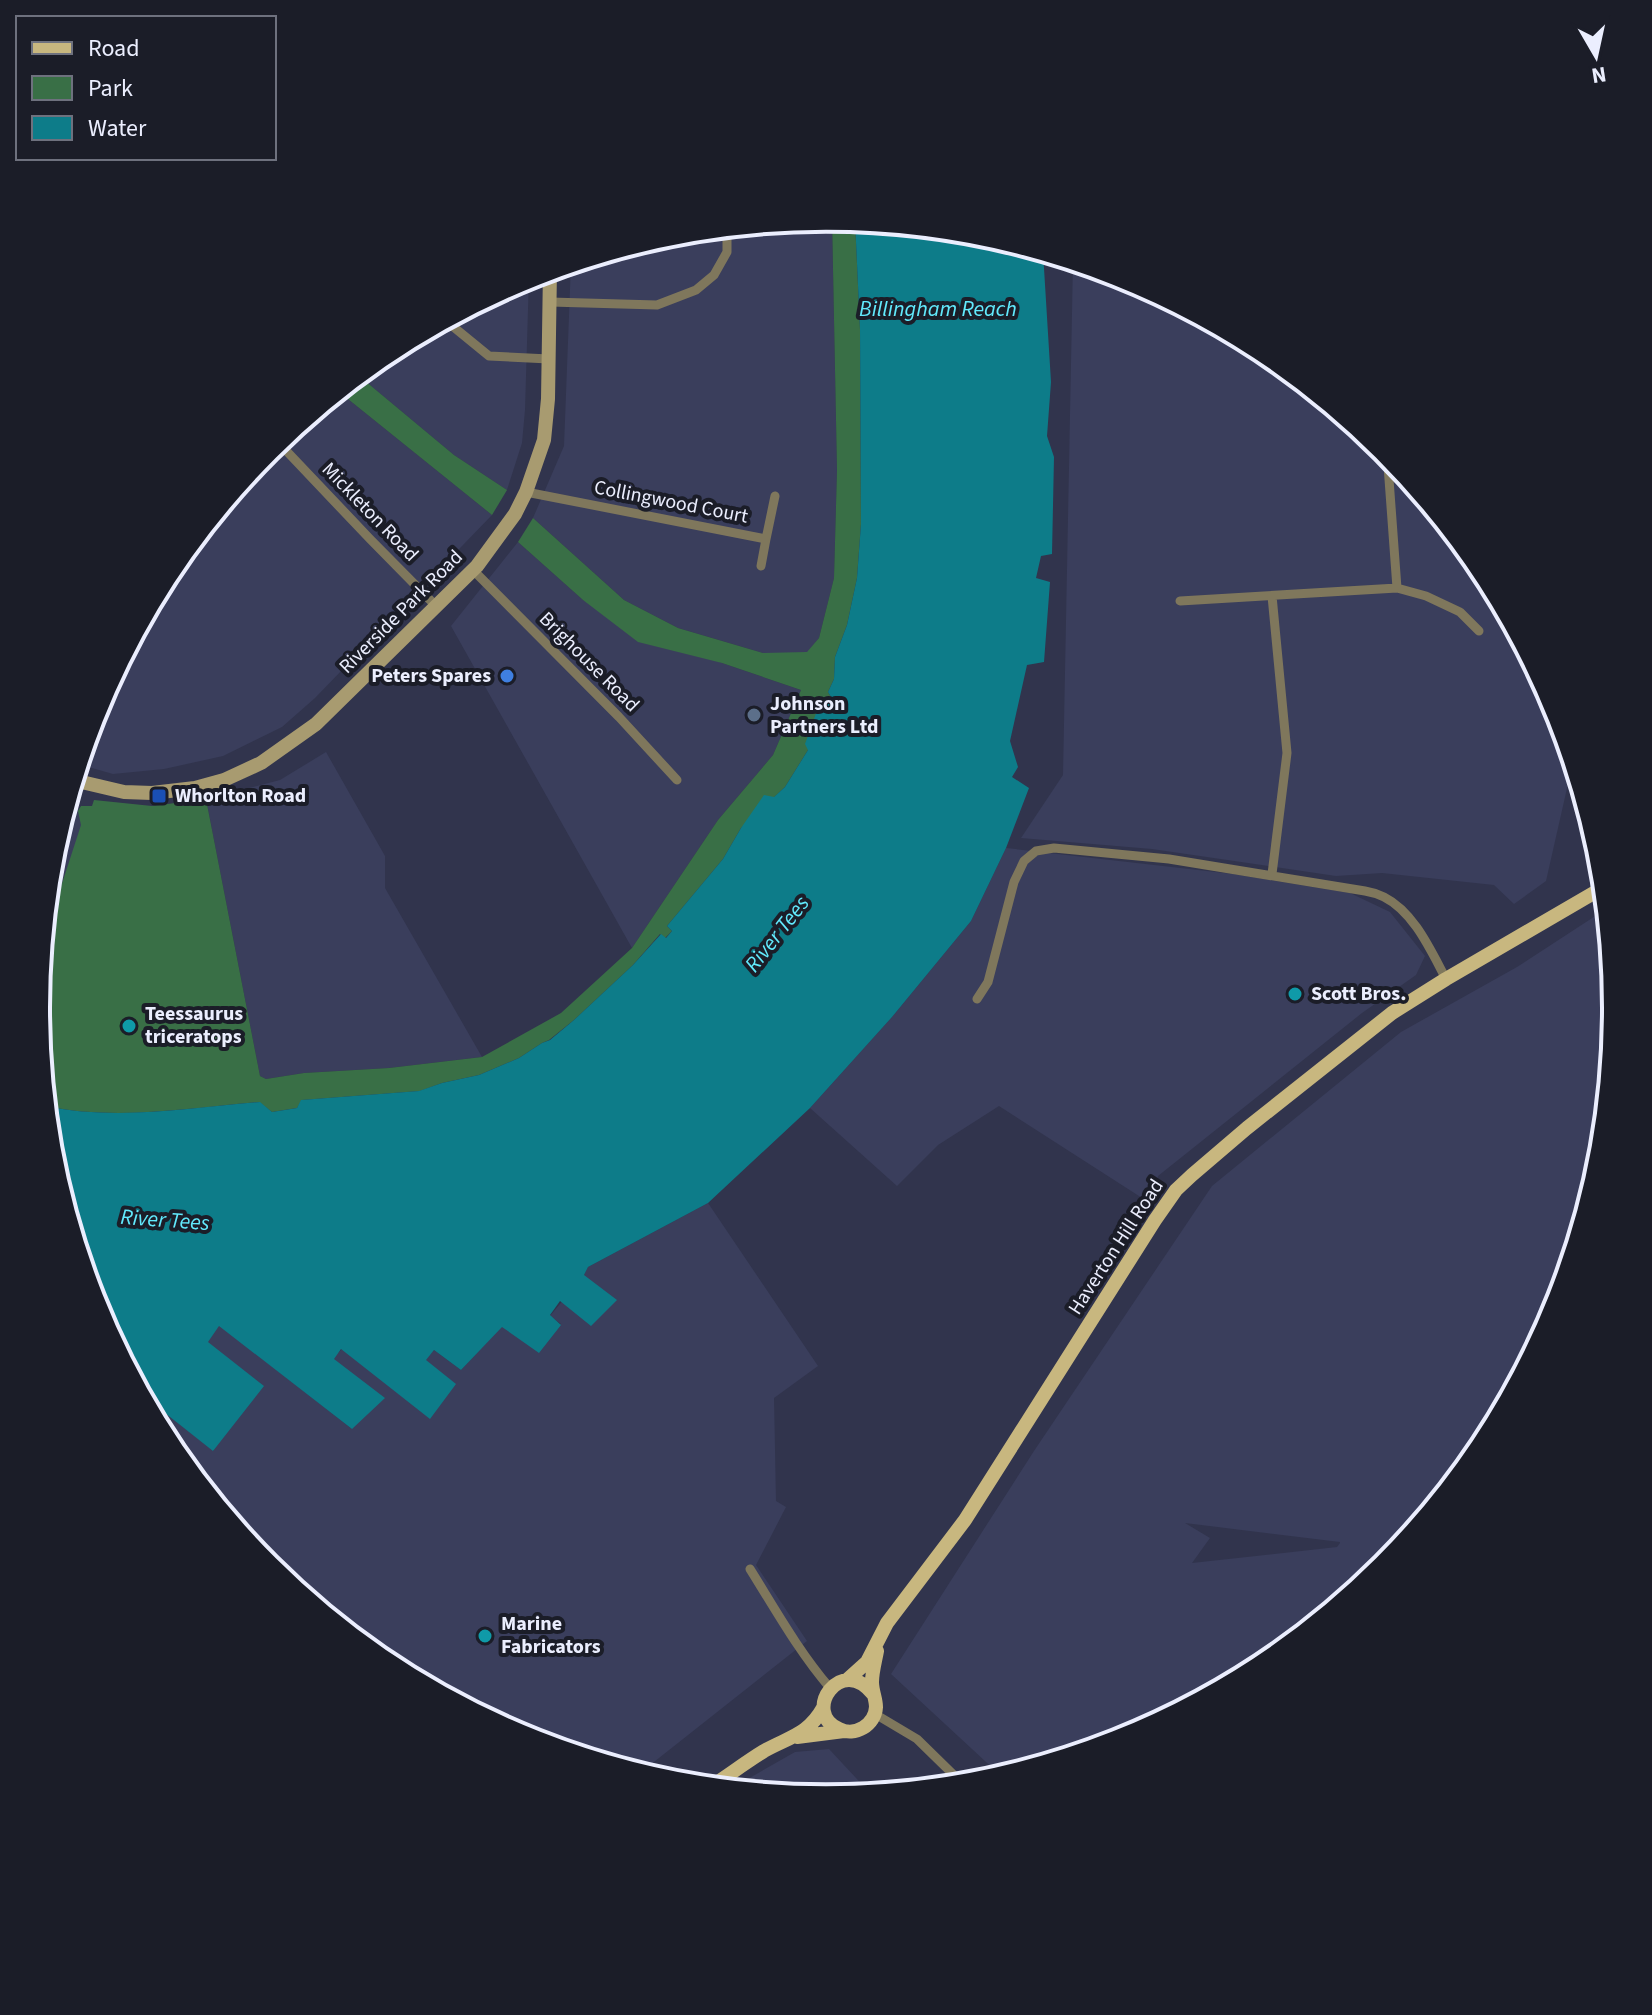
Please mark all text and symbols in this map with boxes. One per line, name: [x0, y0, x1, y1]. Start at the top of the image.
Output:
legend: [16, 16, 276, 160]
north arrow: [1556, 16, 1636, 96]
text: Road: [88, 31, 140, 66]
text: N: [1589, 58, 1609, 92]
text: Park: [88, 71, 133, 106]
text: Water: [88, 111, 147, 146]
water label: Billingham Reach: [859, 293, 1017, 325]
street label: Mickleton Road: [315, 456, 425, 568]
street label: Collingwood Court: [592, 473, 751, 531]
street label: Riverside Park Road: [333, 544, 469, 680]
street label: Brighouse Road: [533, 606, 645, 718]
place label: Peters Spares: [371, 662, 491, 690]
marker: Peters Spares: [498, 667, 516, 685]
place label: Johnson Partners Ltd: [770, 690, 878, 741]
marker: Johnson Partners Ltd: [745, 706, 763, 724]
place label: Whorlton Road: [175, 782, 306, 810]
marker: Whorlton Road: [150, 787, 168, 805]
water label: River Tees: [737, 889, 817, 979]
place label: Scott Bros.: [1311, 980, 1406, 1008]
marker: Scott Bros.: [1286, 985, 1304, 1003]
place label: Teessaurus triceratops: [145, 1000, 243, 1051]
marker: Teessaurus triceratops: [120, 1017, 138, 1035]
street label: Haverton Hill Road: [1062, 1174, 1170, 1320]
water label: River Tees: [119, 1201, 211, 1239]
place label: Marine Fabricators: [501, 1610, 601, 1661]
marker: Marine Fabricators: [476, 1627, 494, 1645]

